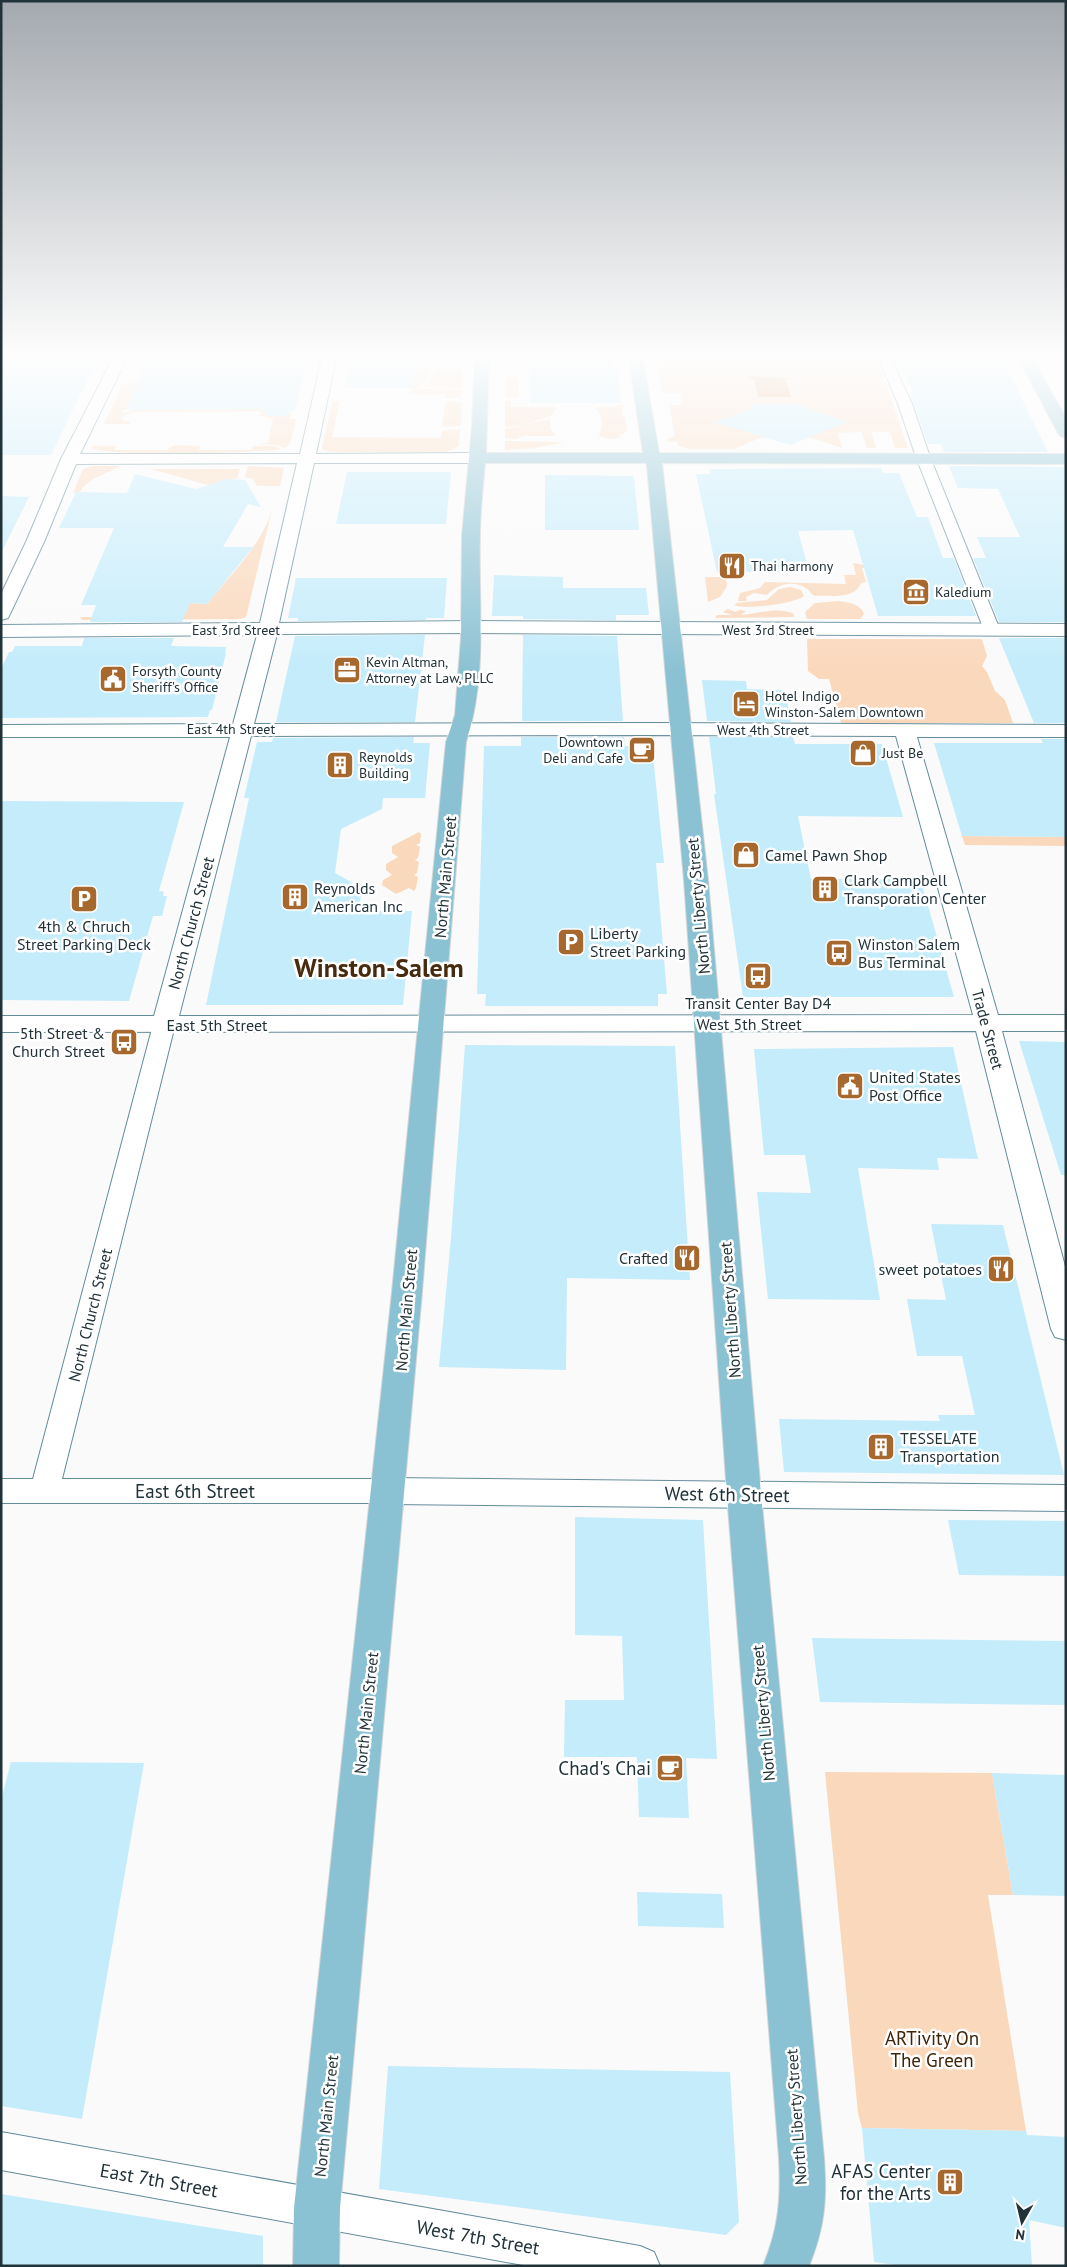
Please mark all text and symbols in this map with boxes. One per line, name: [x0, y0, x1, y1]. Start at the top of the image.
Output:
restaurant icon: Thai harmony: [717, 551, 747, 581]
place label: Thai harmony: [751, 557, 834, 575]
museum icon: Kaledium: [901, 577, 931, 607]
place label: Kaledium: [935, 583, 992, 601]
street label: East 3rd Street: [192, 621, 280, 639]
street label: West 3rd Street: [722, 621, 814, 639]
place label: Kevin Altman, Attorney at Law, PLLC: [366, 653, 494, 687]
office icon: Kevin Altman, Attorney at Law, PLLC: [332, 655, 362, 685]
place label: Forsyth County Sheriff's Office: [132, 662, 222, 696]
public building icon: Forsyth County Sheriff's Office: [98, 664, 128, 694]
place label: Hotel Indigo Winston-Salem Downtown: [765, 687, 924, 721]
hotel icon: Hotel Indigo Winston-Salem Downtown: [731, 689, 761, 719]
street label: East 4th Street: [187, 720, 275, 738]
street label: West 4th Street: [717, 721, 809, 739]
place label: Downtown Deli and Cafe: [543, 733, 623, 767]
cafe icon: Downtown Deli and Cafe: [627, 735, 657, 765]
shop icon: Just Be: [848, 738, 878, 768]
place label: Just Be: [881, 744, 923, 762]
place label: Reynolds Building: [359, 748, 413, 782]
building icon: Reynolds Building: [325, 750, 355, 780]
street label: North Main Street: [430, 815, 460, 939]
street label: North Liberty Street: [682, 837, 714, 975]
shop icon: Camel Pawn Shop: [731, 840, 761, 870]
place label: Camel Pawn Shop: [765, 845, 887, 865]
street label: North Church Street: [164, 854, 219, 992]
place label: Clark Campbell Transporation Center: [844, 870, 987, 908]
building icon: Clark Campbell Transporation Center: [810, 874, 840, 904]
place label: Reynolds American Inc: [314, 878, 403, 916]
building icon: Reynolds American Inc: [280, 882, 310, 912]
parking icon: 4th & Chruch Street Parking Deck: [69, 884, 99, 914]
place label: 4th & Chruch Street Parking Deck: [17, 916, 151, 954]
place label: Liberty Street Parking: [590, 923, 686, 961]
parking icon: Liberty Street Parking: [556, 927, 586, 957]
place label: Winston Salem Bus Terminal: [858, 934, 960, 972]
bus stop icon: Winston Salem Bus Terminal: [824, 938, 854, 968]
district label: Winston-Salem: [294, 951, 464, 984]
bus stop icon: Transit Center Bay D4: [743, 961, 773, 991]
street label: Trade Street: [968, 987, 1008, 1072]
place label: Transit Center Bay D4: [685, 993, 831, 1013]
street label: West 5th Street: [696, 1014, 802, 1034]
street label: East 5th Street: [167, 1015, 268, 1035]
place label: 5th Street & Church Street: [12, 1023, 106, 1061]
bus stop icon: 5th Street & Church Street: [109, 1027, 139, 1057]
place label: United States Post Office: [869, 1067, 961, 1105]
public building icon: United States Post Office: [835, 1071, 865, 1101]
street label: North Liberty Street: [715, 1241, 745, 1379]
restaurant icon: Crafted: [672, 1243, 702, 1273]
street label: North Church Street: [64, 1246, 116, 1384]
street label: North Main Street: [391, 1248, 421, 1372]
place label: Crafted: [619, 1248, 668, 1268]
restaurant icon: sweet potatoes: [986, 1254, 1016, 1284]
place label: sweet potatoes: [879, 1259, 982, 1279]
place label: TESSELATE Transportation: [900, 1428, 1000, 1466]
building icon: TESSELATE Transportation: [866, 1432, 896, 1462]
street label: East 6th Street: [135, 1479, 256, 1503]
street label: West 6th Street: [664, 1481, 790, 1507]
street label: North Liberty Street: [747, 1644, 779, 1782]
street label: North Main Street: [350, 1650, 382, 1775]
cafe icon: Chad's Chai: [655, 1753, 685, 1783]
place label: Chad's Chai: [558, 1756, 651, 1780]
park label: ARTivity On The Green: [885, 2026, 979, 2072]
street label: North Liberty Street: [781, 2048, 811, 2186]
street label: North Main Street: [310, 2053, 342, 2178]
street label: East 7th Street: [98, 2158, 220, 2202]
place label: AFAS Center for the Arts: [831, 2159, 932, 2205]
building icon: AFAS Center for the Arts: [935, 2167, 965, 2197]
north arrow: [997, 2197, 1047, 2247]
street label: West 7th Street: [415, 2214, 542, 2260]
text: N: [1014, 2225, 1026, 2244]

